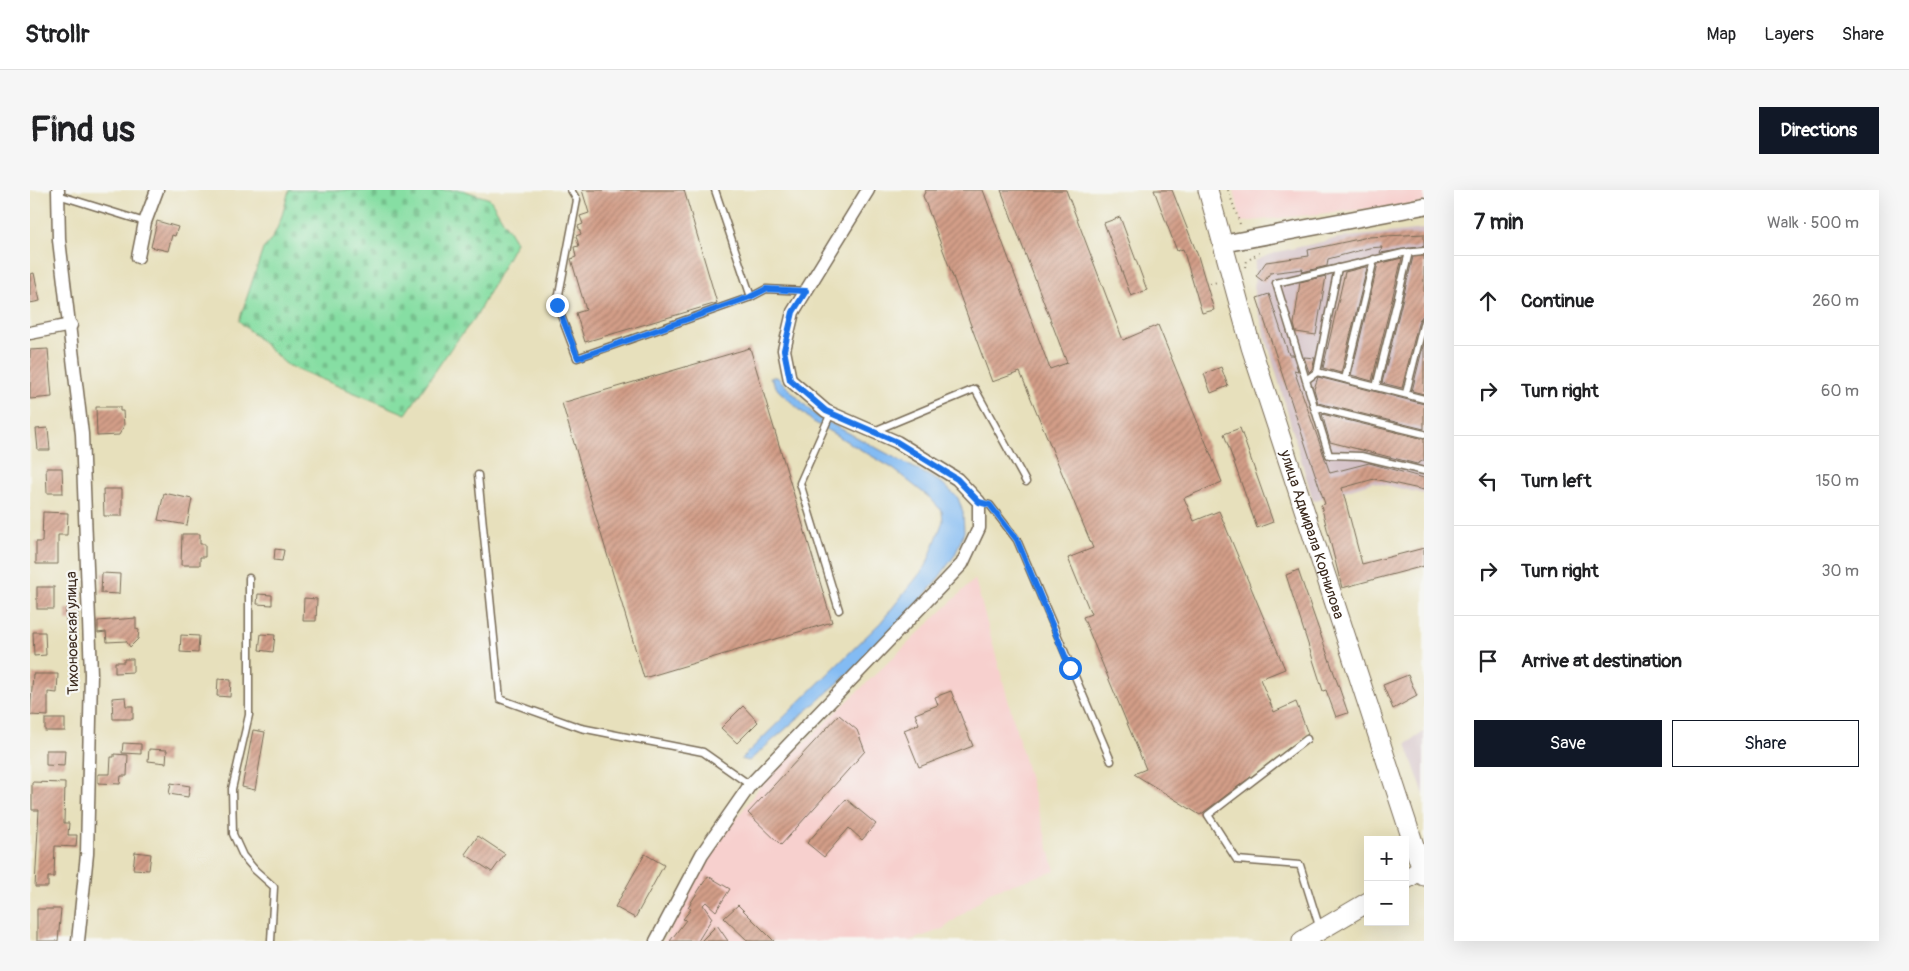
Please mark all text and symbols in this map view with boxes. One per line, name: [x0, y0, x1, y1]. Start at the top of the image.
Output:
text: Strollr: [25, 20, 90, 49]
text: Map: [1707, 23, 1736, 46]
text: Layers: [1764, 23, 1814, 46]
text: Share: [1842, 23, 1884, 46]
button: Directions: [1759, 107, 1879, 154]
text: Find us: [30, 108, 135, 152]
text: 7 min: [1474, 209, 1524, 236]
text: Walk · 500 m: [1767, 213, 1859, 233]
icon: ahead: [1474, 287, 1502, 315]
text: Continue: [1521, 289, 1594, 313]
text: 260 m: [1812, 291, 1859, 311]
route end: [546, 294, 569, 317]
icon: right: [1474, 377, 1502, 405]
text: Turn right: [1521, 379, 1599, 403]
text: 60 m: [1821, 381, 1859, 401]
street label: улица Адмирала Корнилова: [1275, 447, 1348, 621]
icon: left: [1474, 467, 1502, 495]
text: Turn left: [1521, 469, 1591, 493]
text: 150 m: [1815, 471, 1859, 491]
icon: right: [1474, 557, 1502, 585]
text: Turn right: [1521, 559, 1599, 583]
text: 30 m: [1821, 561, 1859, 581]
street label: Тихоновская улица: [62, 571, 83, 695]
icon: arrive: [1474, 647, 1502, 675]
text: Arrive at destination: [1521, 649, 1682, 673]
route start: [1059, 657, 1082, 680]
button: Save: [1474, 720, 1662, 767]
button: Share: [1672, 720, 1859, 767]
map controls: [1364, 836, 1409, 926]
button: +: [1364, 836, 1409, 881]
button: −: [1364, 881, 1409, 926]

